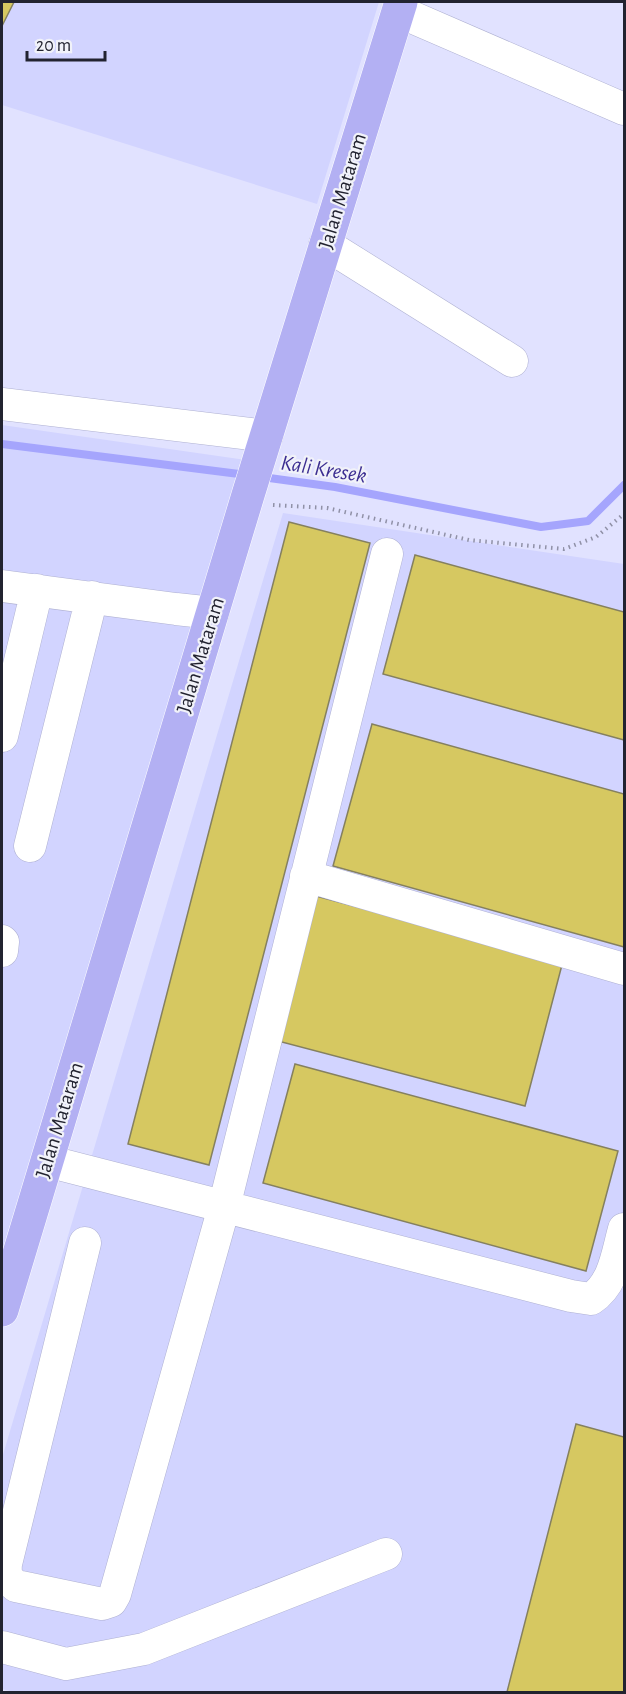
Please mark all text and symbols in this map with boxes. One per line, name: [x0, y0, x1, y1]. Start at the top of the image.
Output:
scale bar: [27, 24, 105, 62]
text: 20 m: [36, 37, 71, 55]
street label: Jalan Mataram: [315, 131, 370, 252]
water label: Kali Kresek: [279, 451, 368, 487]
street label: Jalan Mataram: [173, 595, 228, 716]
street label: Jalan Mataram: [32, 1060, 87, 1181]

